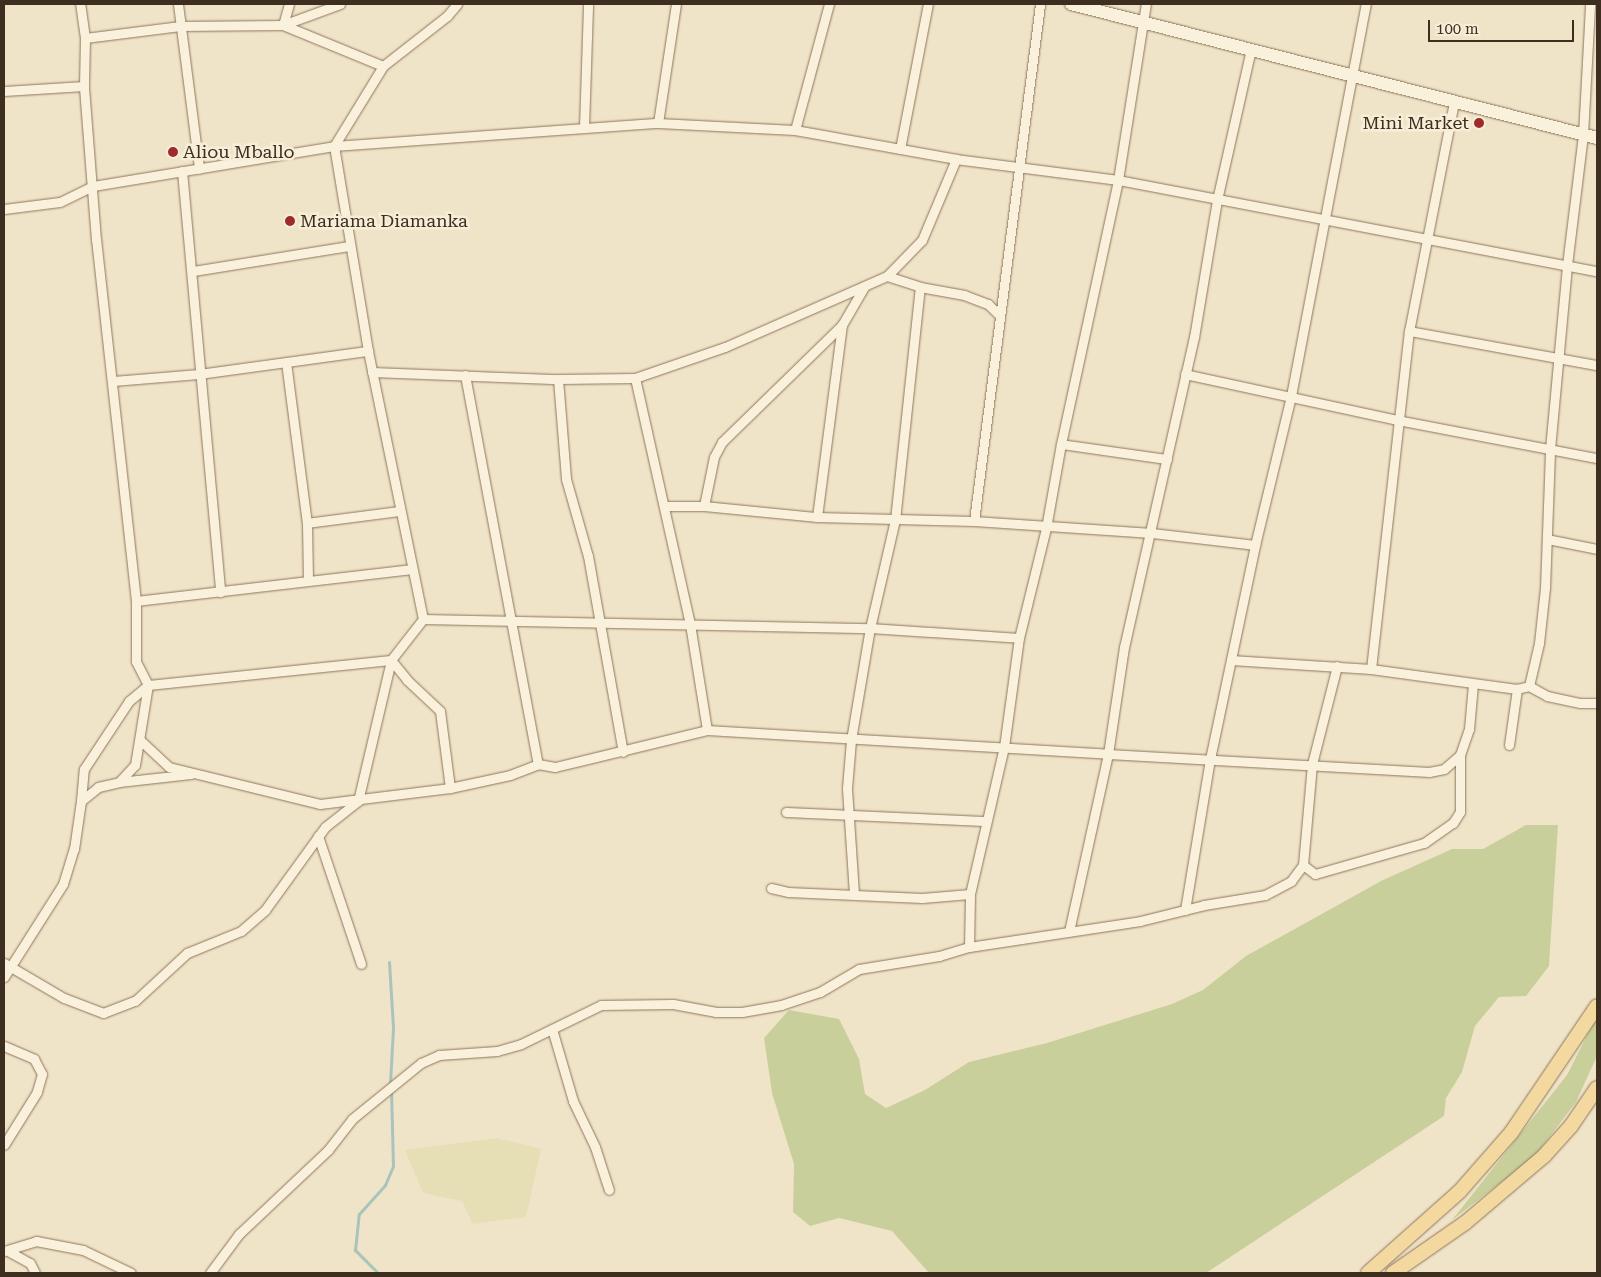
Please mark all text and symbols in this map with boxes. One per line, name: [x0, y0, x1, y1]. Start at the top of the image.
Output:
scale bar: [1431, 10, 1577, 42]
text: 100 m: [1436, 20, 1479, 38]
place label: Mini Market: [1363, 112, 1469, 134]
marker: Mini Market: [1473, 117, 1485, 129]
place label: Aliou Mballo: [183, 141, 295, 163]
marker: Aliou Mballo: [167, 146, 179, 158]
place label: Mariama Diamanka: [300, 210, 468, 232]
marker: Mariama Diamanka: [284, 215, 296, 227]

